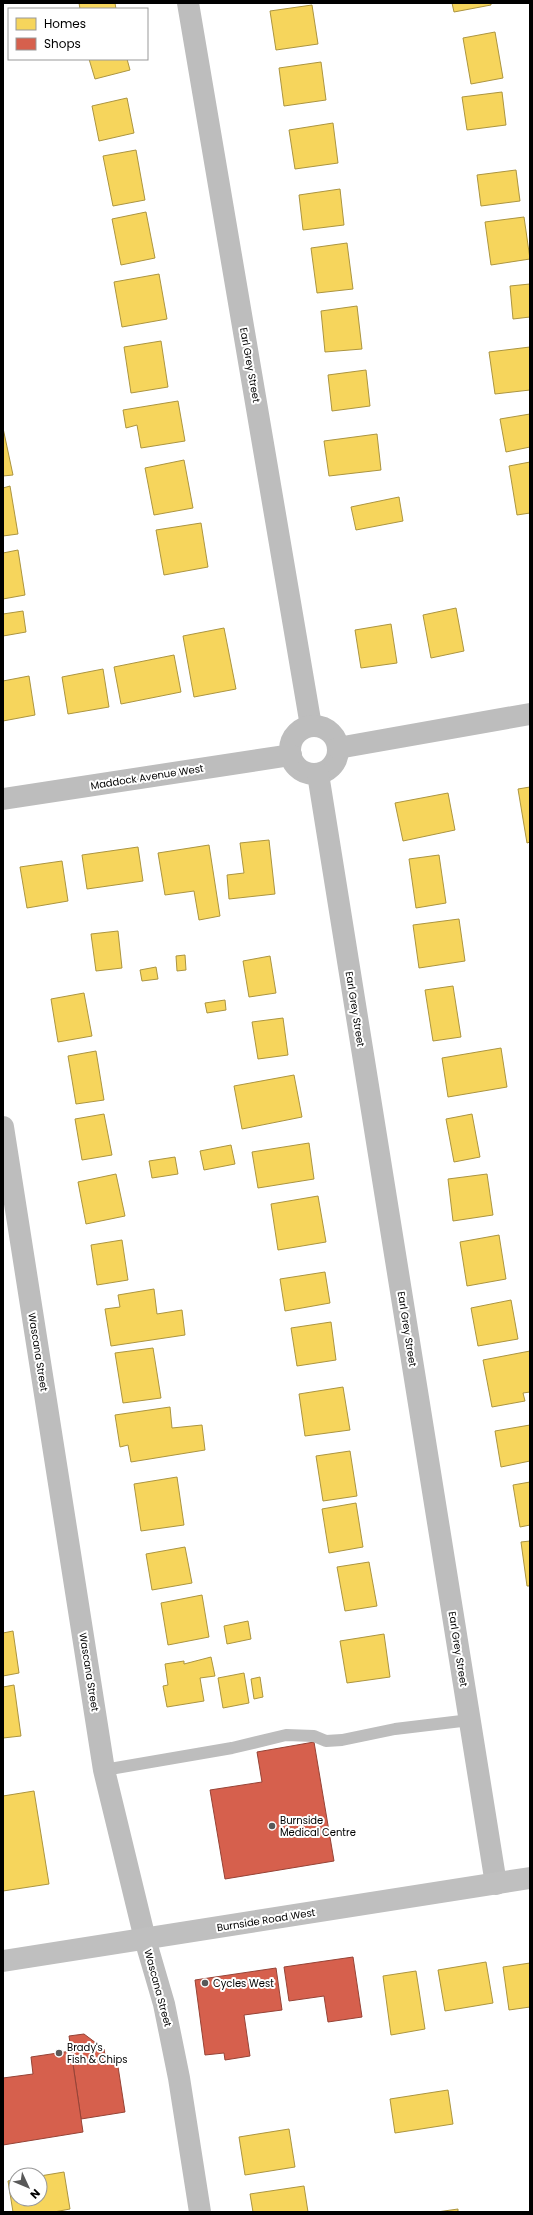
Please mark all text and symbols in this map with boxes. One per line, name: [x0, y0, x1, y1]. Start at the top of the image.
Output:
legend: [8, 8, 148, 60]
text: Homes: [44, 15, 86, 32]
text: Shops: [44, 35, 81, 52]
street label: Earl Grey Street: [236, 326, 264, 404]
street label: Maddock Avenue West: [89, 761, 205, 793]
street label: Earl Grey Street: [342, 970, 368, 1048]
street label: Earl Grey Street: [394, 1290, 420, 1368]
street label: Wascana Street: [24, 1311, 52, 1393]
street label: Earl Grey Street: [445, 1610, 471, 1688]
street label: Wascana Street: [75, 1631, 103, 1713]
place label: Burnside Medical Centre: [280, 1813, 356, 1840]
marker: Burnside Medical Centre: [267, 1821, 277, 1831]
street label: Burnside Road West: [216, 1905, 317, 1935]
street label: Wascana Street: [140, 1948, 176, 2029]
place label: Cycles West: [213, 1976, 274, 1991]
marker: Cycles West: [200, 1978, 210, 1988]
place label: Brady's Fish & Chips: [67, 2040, 127, 2067]
marker: Brady's Fish & Chips: [54, 2048, 64, 2058]
north arrow: [8, 2167, 48, 2207]
text: N: [27, 2185, 44, 2202]

